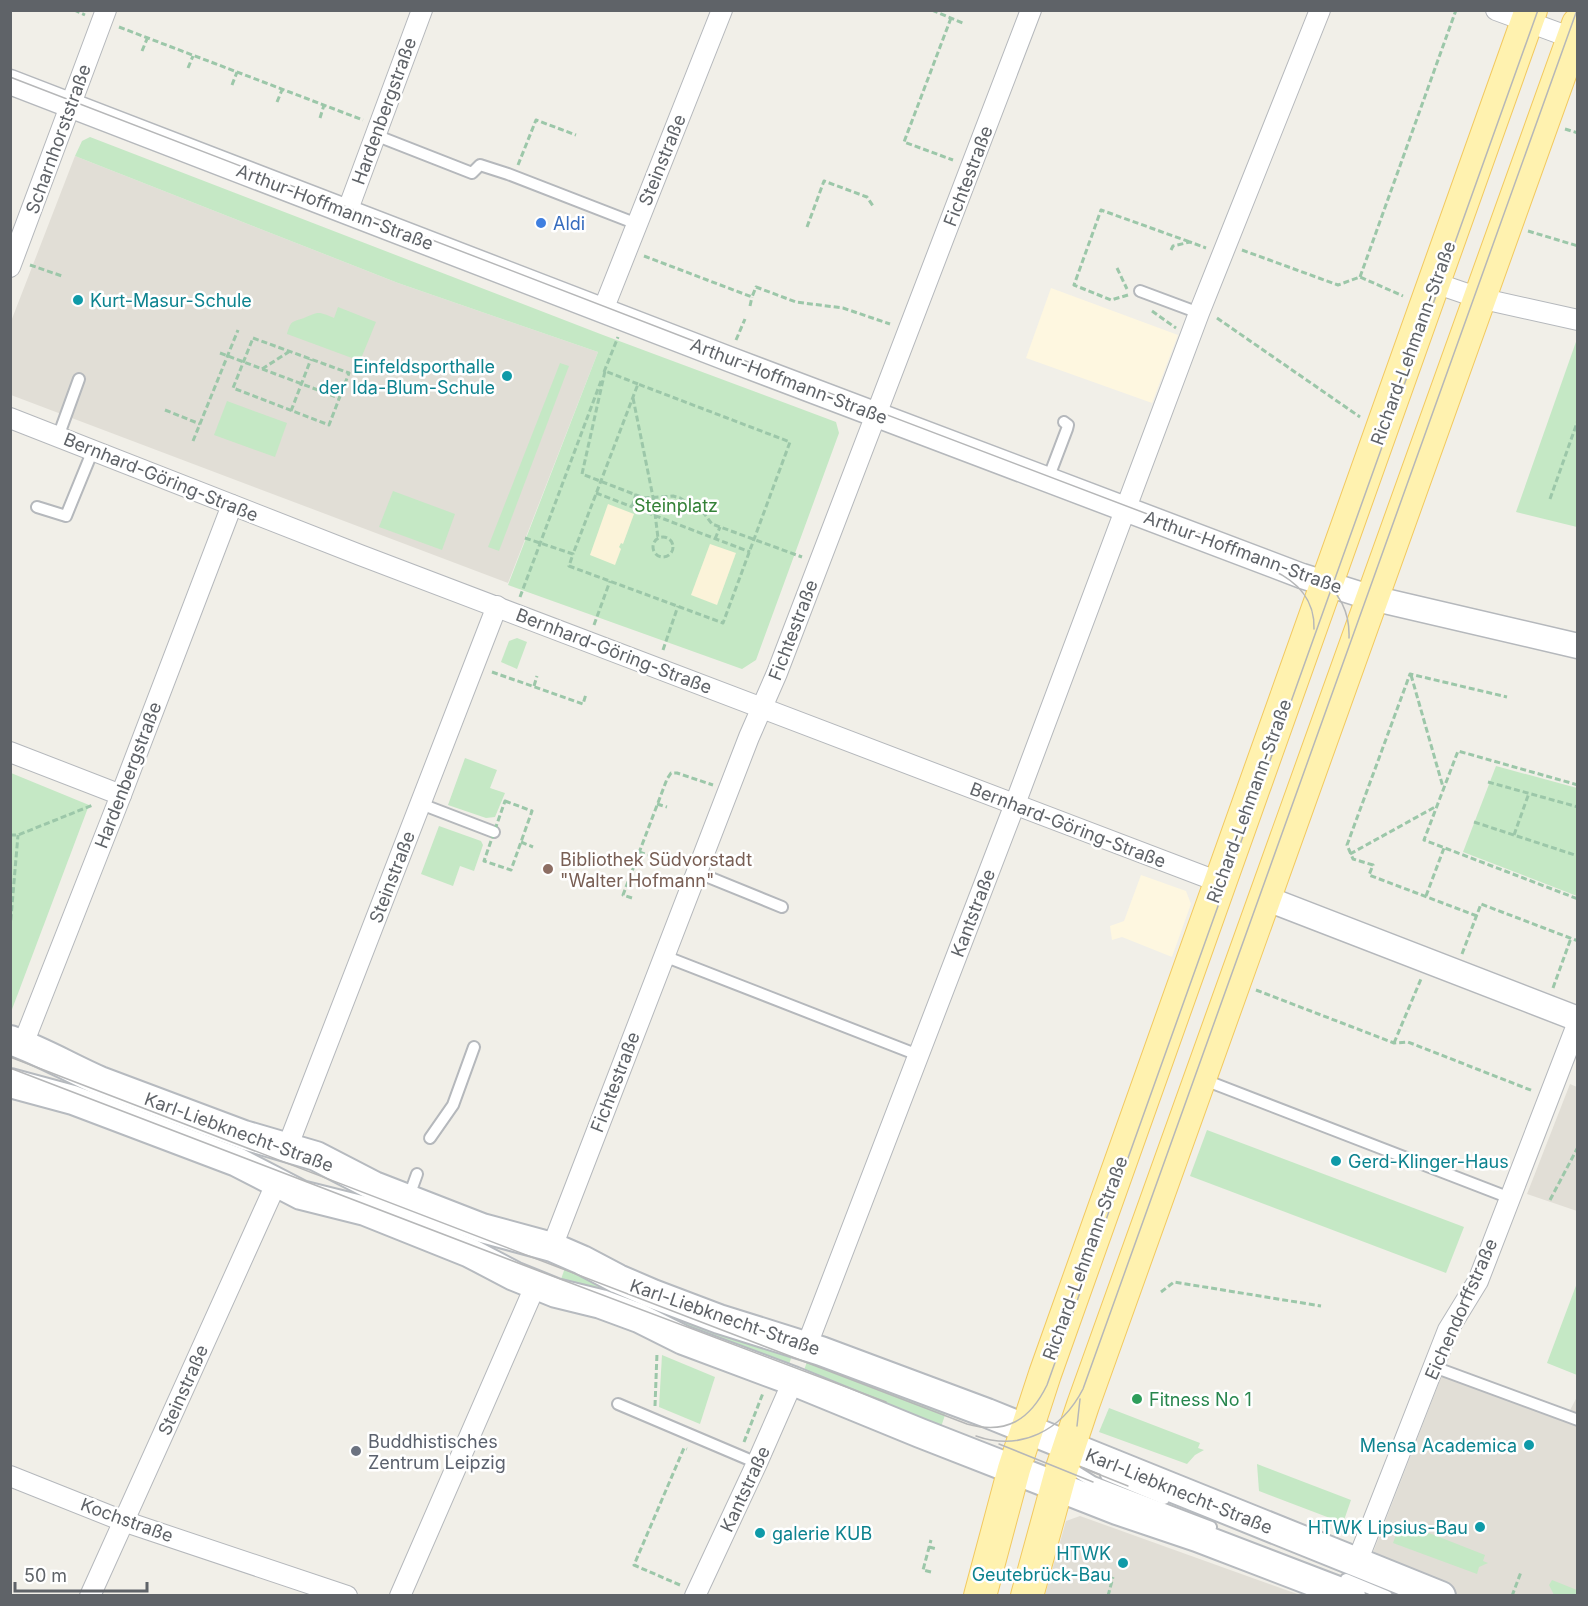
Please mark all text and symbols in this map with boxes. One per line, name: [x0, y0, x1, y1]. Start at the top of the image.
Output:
street label: Hardenbergstraße: [348, 35, 420, 187]
street label: Scharnhorststraße: [21, 61, 95, 217]
street label: Steinstraße: [634, 111, 690, 209]
street label: Fichtestraße: [939, 123, 997, 229]
street label: Arthur-Hoffmann-Straße: [234, 160, 436, 254]
place label: Aldi: [553, 213, 585, 234]
marker: Aldi: [534, 216, 548, 230]
street label: Richard-Lehmann-Straße: [1366, 238, 1460, 448]
place label: Kurt-Masur-Schule: [90, 290, 252, 311]
marker: Kurt-Masur-Schule: [71, 293, 85, 307]
street label: Arthur-Hoffmann-Straße: [688, 334, 890, 428]
place label: Einfeldsporthalle der Ida-Blum-Schule: [319, 356, 495, 398]
marker: Einfeldsporthalle der Ida-Blum-Schule: [500, 369, 514, 383]
street label: Bernhard-Göring-Straße: [61, 428, 261, 526]
park label: Steinplatz: [634, 495, 718, 516]
street label: Arthur-Hoffmann-Straße: [1141, 506, 1345, 598]
street label: Fichtestraße: [764, 577, 822, 683]
street label: Bernhard-Göring-Straße: [513, 604, 715, 698]
street label: Richard-Lehmann-Straße: [1202, 696, 1296, 906]
street label: Hardenbergstraße: [90, 699, 166, 851]
street label: Bernhard-Göring-Straße: [967, 778, 1169, 872]
street label: Steinstraße: [365, 828, 419, 926]
place label: Bibliothek Südvorstadt "Walter Hofmann": [560, 849, 752, 891]
marker: Bibliothek Südvorstadt "Walter Hofmann": [541, 862, 555, 876]
street label: Kantstraße: [947, 866, 999, 960]
street label: Fichtestraße: [586, 1029, 644, 1135]
street label: Karl-Liebknecht-Straße: [142, 1088, 336, 1176]
place label: Gerd-Klinger-Haus: [1348, 1151, 1509, 1172]
street label: Richard-Lehmann-Straße: [1038, 1153, 1132, 1363]
marker: Gerd-Klinger-Haus: [1329, 1154, 1343, 1168]
street label: Eichendorffstraße: [1420, 1235, 1502, 1383]
street label: Karl-Liebknecht-Straße: [627, 1275, 823, 1359]
street label: Steinstraße: [154, 1342, 212, 1438]
place label: Fitness No 1: [1149, 1389, 1252, 1410]
marker: Fitness No 1: [1130, 1392, 1144, 1406]
place label: Buddhistisches Zentrum Leipzig: [368, 1431, 506, 1473]
place label: Mensa Academica: [1360, 1435, 1517, 1456]
marker: Mensa Academica: [1522, 1438, 1536, 1452]
street label: Kantstraße: [716, 1443, 774, 1535]
marker: Buddhistisches Zentrum Leipzig: [349, 1444, 363, 1458]
street label: Karl-Liebknecht-Straße: [1083, 1444, 1275, 1538]
street label: Kochstraße: [78, 1494, 176, 1546]
place label: HTWK Lipsius-Bau: [1308, 1517, 1468, 1538]
marker: HTWK Lipsius-Bau: [1473, 1520, 1487, 1534]
place label: galerie KUB: [772, 1523, 872, 1544]
marker: galerie KUB: [753, 1526, 767, 1540]
place label: HTWK Geutebrück-Bau: [972, 1543, 1111, 1585]
scale bar: [15, 1555, 147, 1593]
marker: HTWK Geutebrück-Bau: [1116, 1556, 1130, 1570]
text: 50 m: [24, 1565, 67, 1586]

